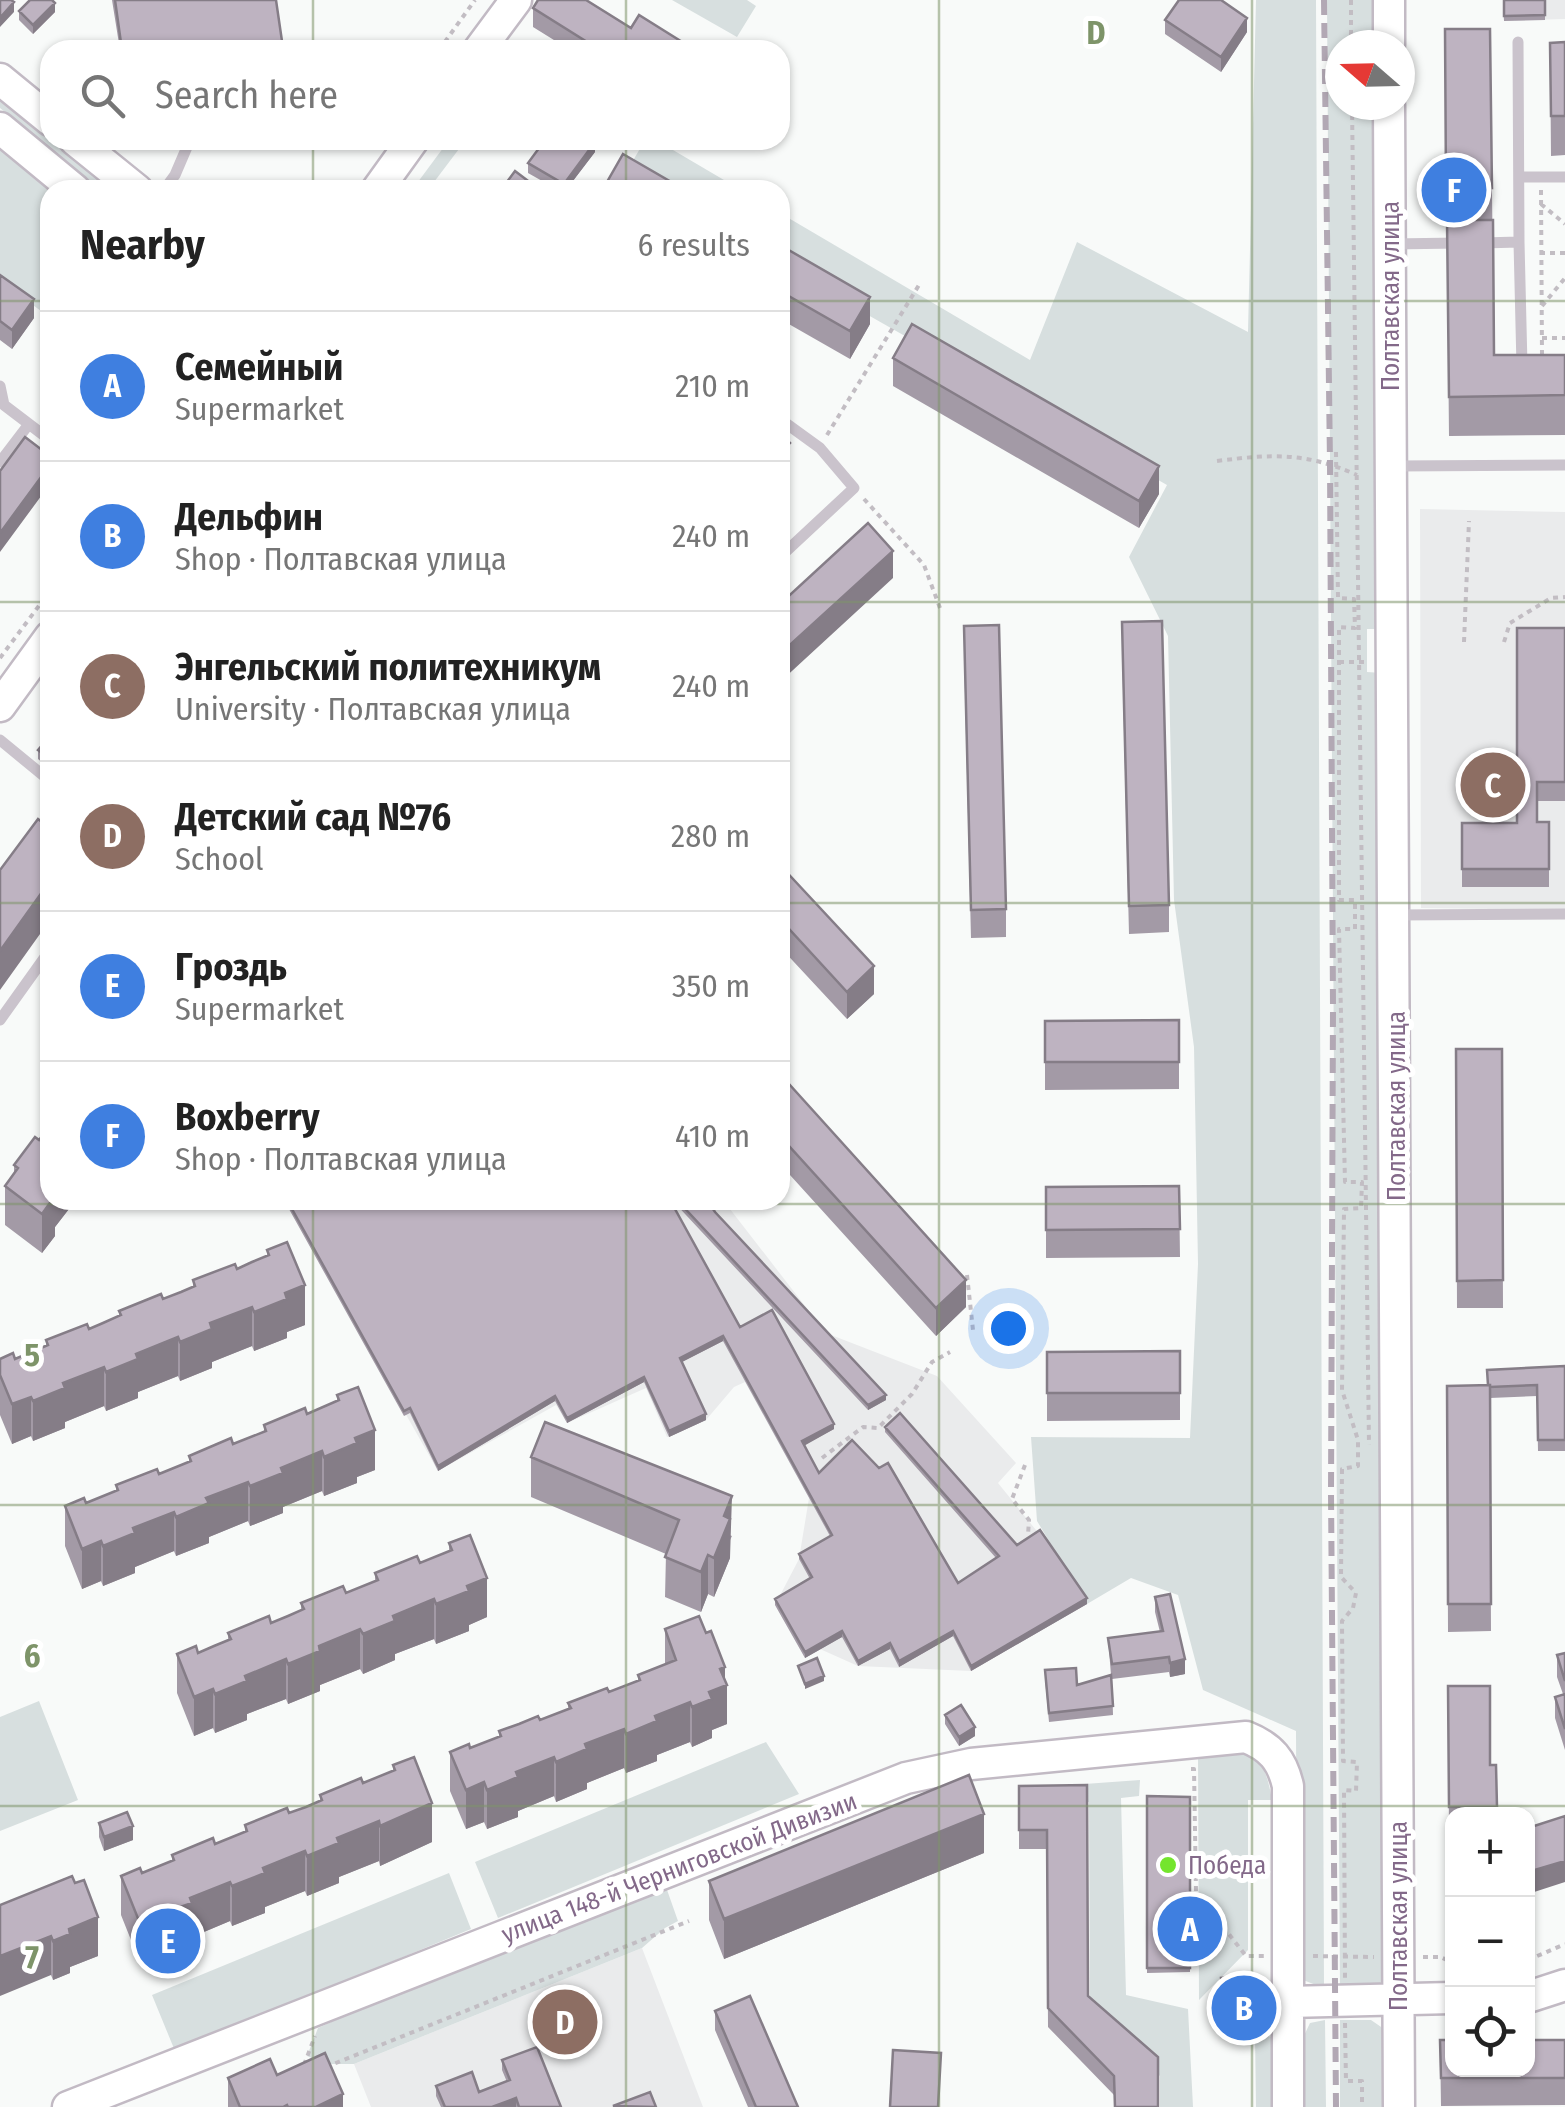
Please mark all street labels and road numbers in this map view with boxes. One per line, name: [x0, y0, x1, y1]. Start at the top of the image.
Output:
street label: Полтавская улица: [1376, 201, 1406, 391]
street label: Полтавская улица: [1382, 1011, 1412, 1201]
street label: улица 148-й Черниговской Дивизии: [497, 1786, 861, 1950]
street label: Полтавская улица: [1384, 1821, 1414, 2011]

